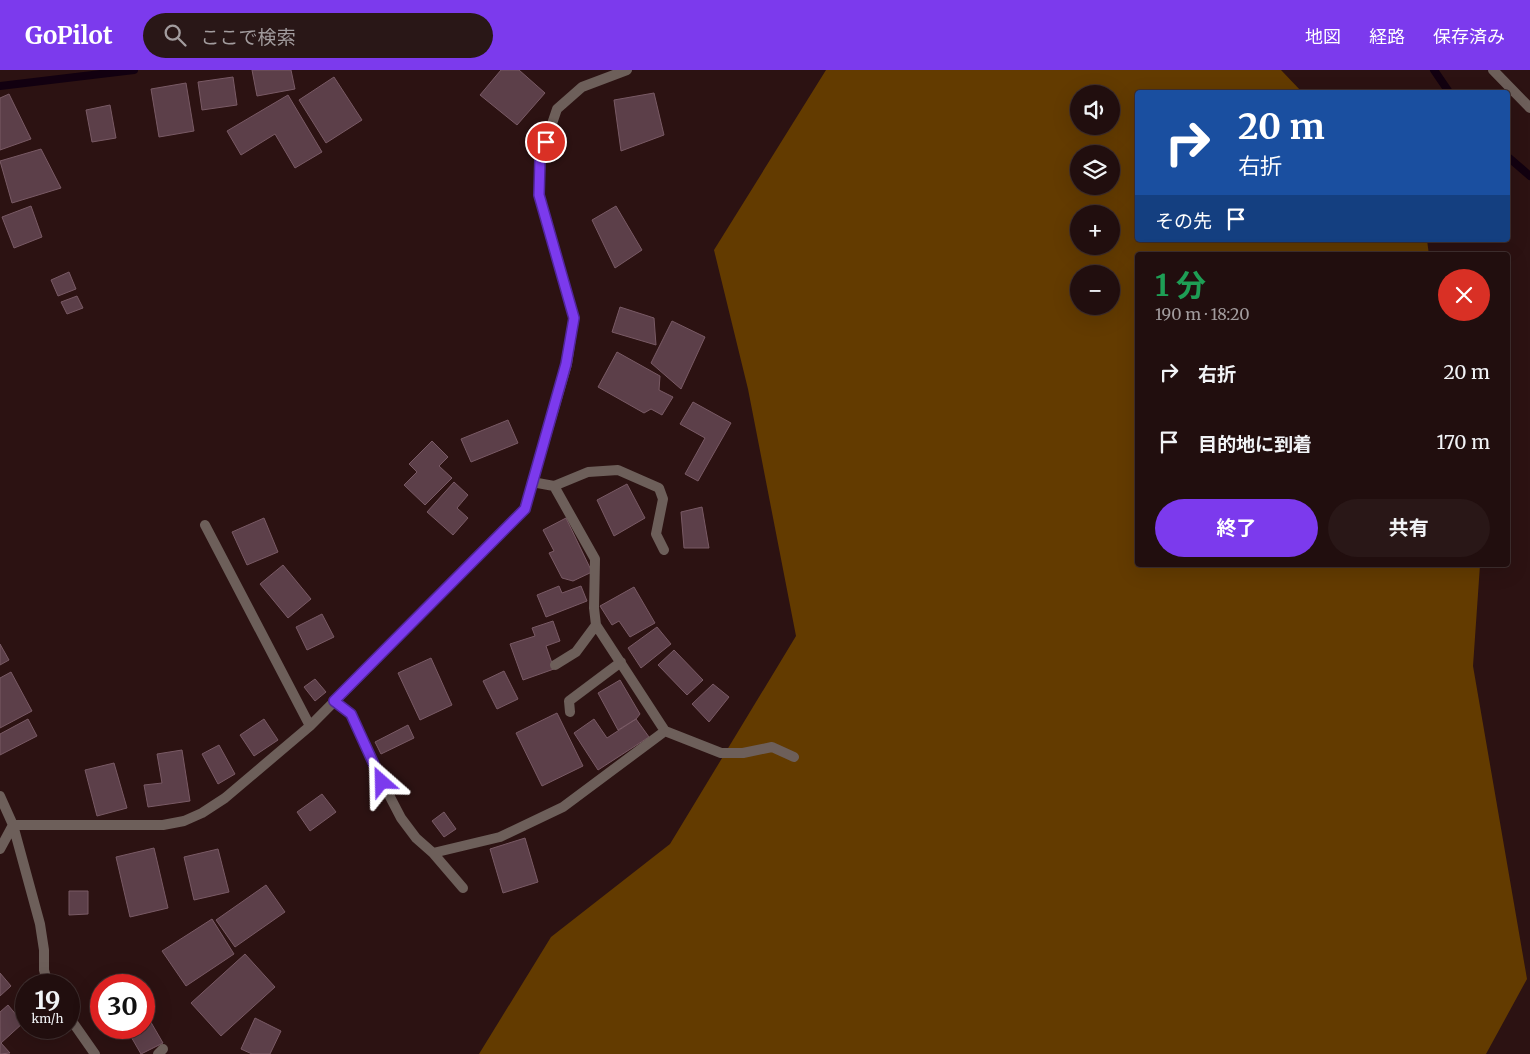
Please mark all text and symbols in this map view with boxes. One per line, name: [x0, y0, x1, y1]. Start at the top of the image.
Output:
search box: [143, 13, 493, 58]
text: GoPilot: [25, 20, 113, 51]
icon: search: [161, 21, 189, 49]
text: ここで検索: [201, 25, 296, 49]
text: 地図: [1305, 25, 1341, 48]
text: 経路: [1369, 25, 1405, 48]
text: 保存済み: [1433, 25, 1505, 48]
map controls: [1070, 85, 1120, 315]
button: sound: [1070, 85, 1120, 135]
text: 20 m: [1238, 105, 1325, 149]
icon: right: [1155, 110, 1220, 175]
pin: [525, 121, 567, 163]
icon: arrive: [532, 128, 560, 156]
button: layers: [1070, 145, 1120, 195]
text: 右折: [1238, 152, 1282, 180]
button: +: [1070, 205, 1120, 255]
icon: arrive: [1222, 205, 1250, 233]
text: その先: [1155, 209, 1212, 233]
button: −: [1070, 265, 1120, 315]
text: 1 分: [1155, 266, 1206, 304]
button: close: [1438, 269, 1490, 321]
text: 190 m · 18:20: [1155, 304, 1249, 324]
icon: right: [1155, 358, 1183, 386]
text: 20 m: [1443, 360, 1490, 384]
text: 右折: [1198, 362, 1236, 386]
icon: arrive: [1155, 428, 1183, 456]
text: 170 m: [1437, 430, 1490, 454]
text: 目的地に到着: [1198, 432, 1312, 456]
button: 終了: [1155, 499, 1318, 557]
button: 共有: [1328, 499, 1490, 557]
position arrow: [355, 755, 407, 807]
speed limit sign: 30: [90, 974, 155, 1039]
text: 19: [35, 984, 60, 1016]
text: km/h: [32, 1011, 63, 1026]

